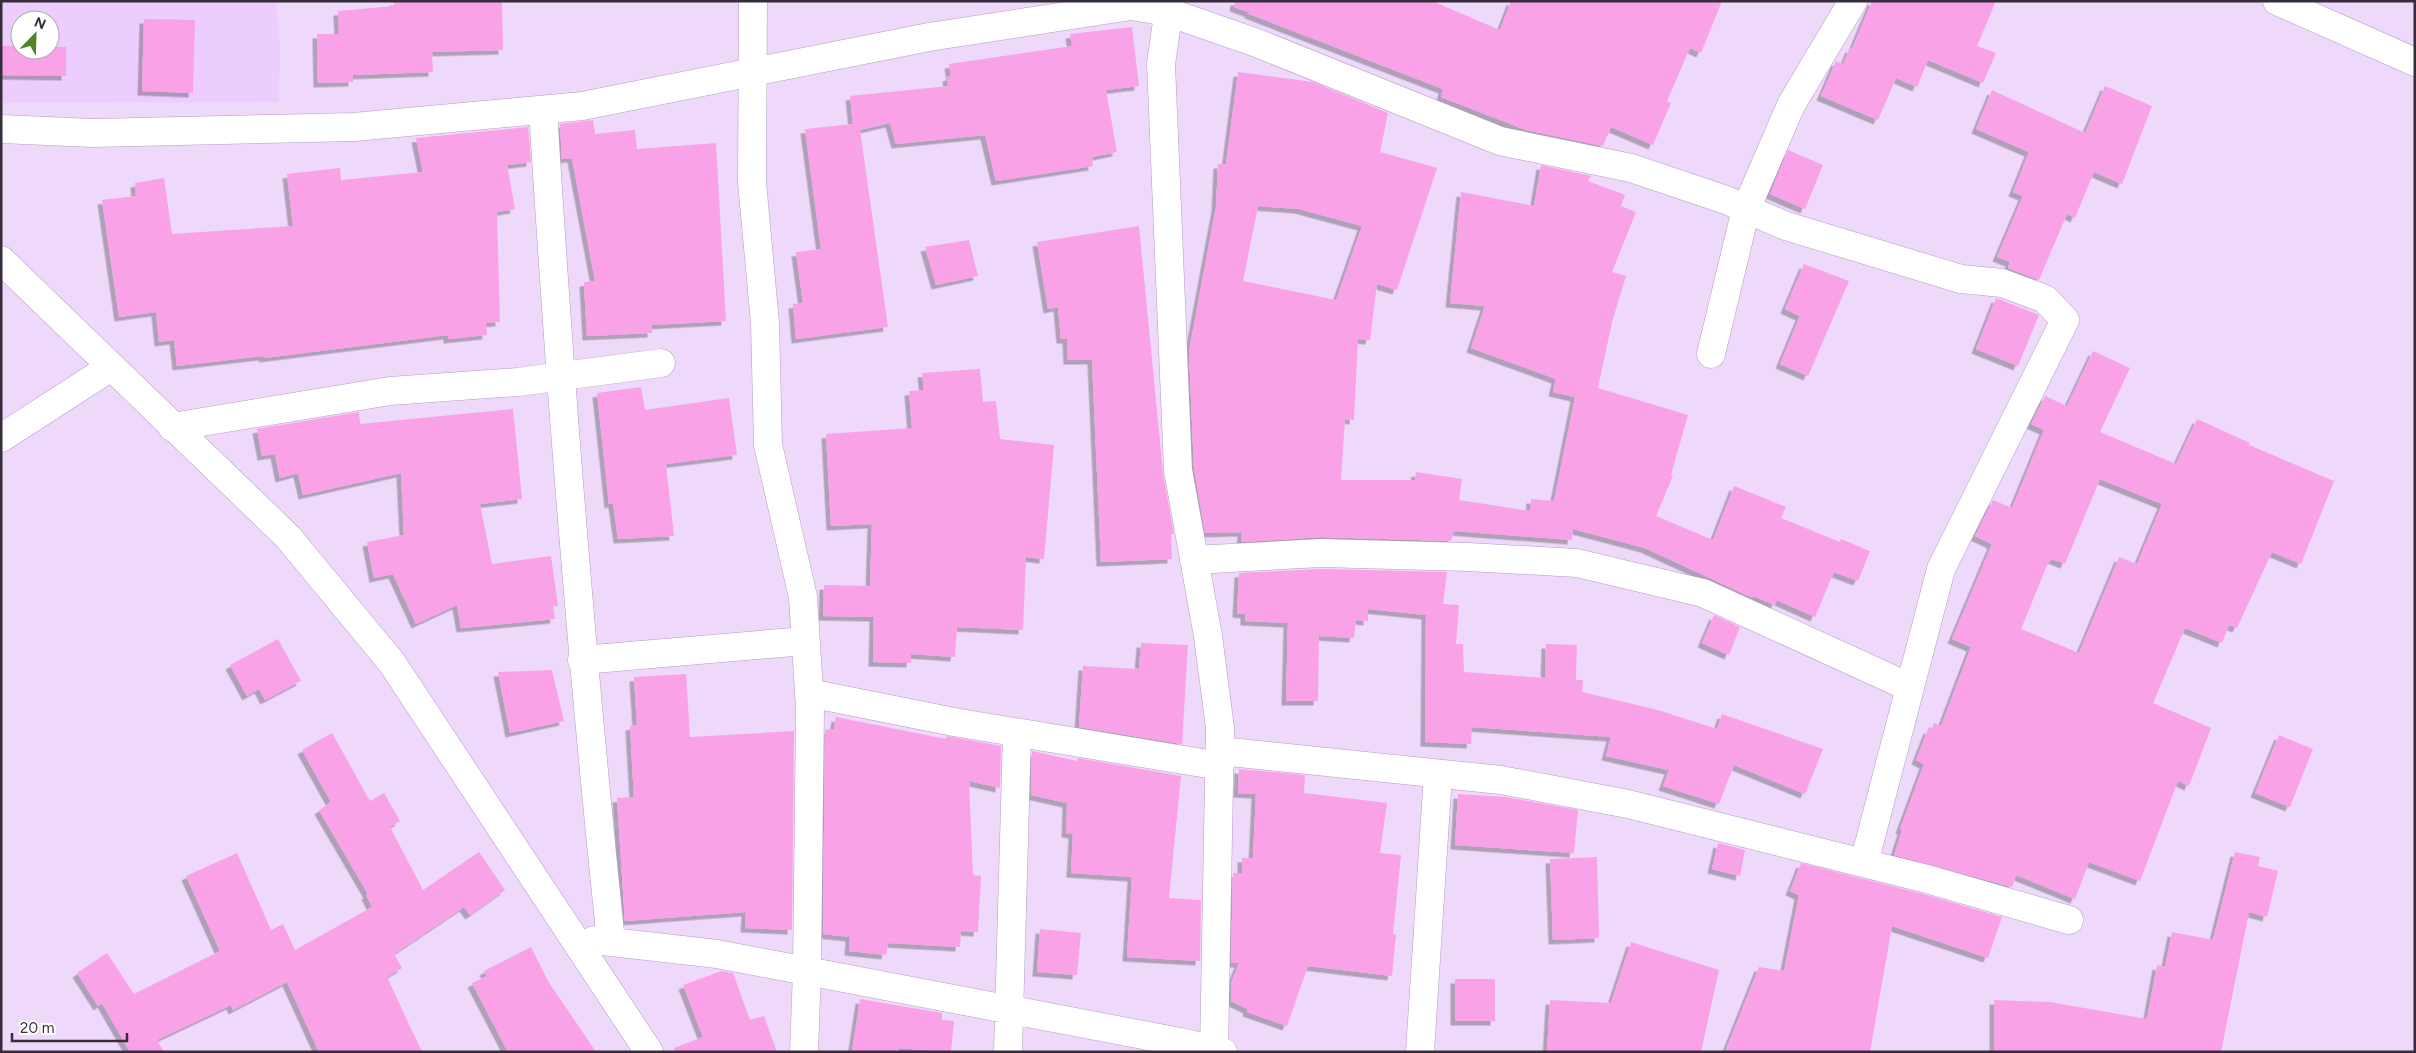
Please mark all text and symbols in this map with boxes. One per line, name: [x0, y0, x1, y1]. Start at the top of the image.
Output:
north arrow: [10, 10, 60, 60]
text: N: [32, 14, 48, 33]
scale bar: [12, 1010, 128, 1042]
text: 20 m: [20, 1019, 54, 1037]

